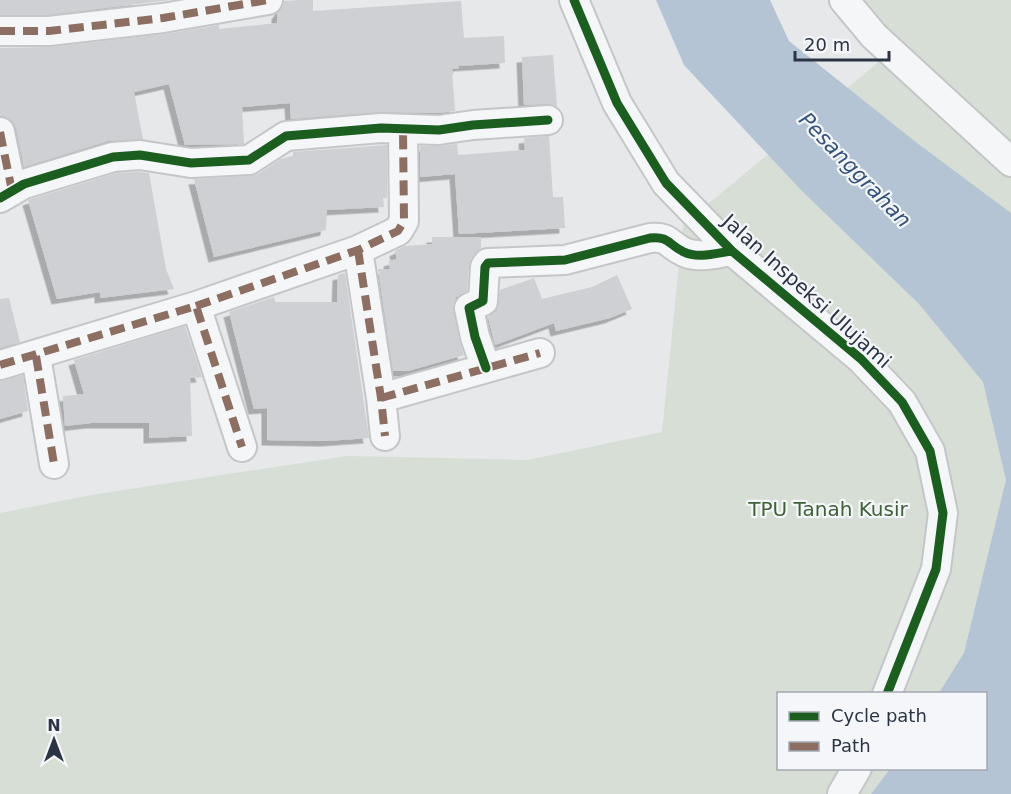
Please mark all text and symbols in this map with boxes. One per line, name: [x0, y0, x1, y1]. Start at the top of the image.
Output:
scale bar: [795, 24, 890, 62]
text: 20 m: [804, 34, 850, 55]
water label: Pesanggrahan: [794, 108, 916, 232]
street label: Jalan Inspeksi Ulujami: [716, 208, 896, 373]
park label: TPU Tanah Kusir: [747, 497, 908, 521]
legend: [777, 692, 987, 770]
text: Cycle path: [831, 705, 927, 726]
north arrow: [24, 710, 84, 770]
text: N: [47, 716, 61, 735]
text: Path: [831, 735, 871, 756]

